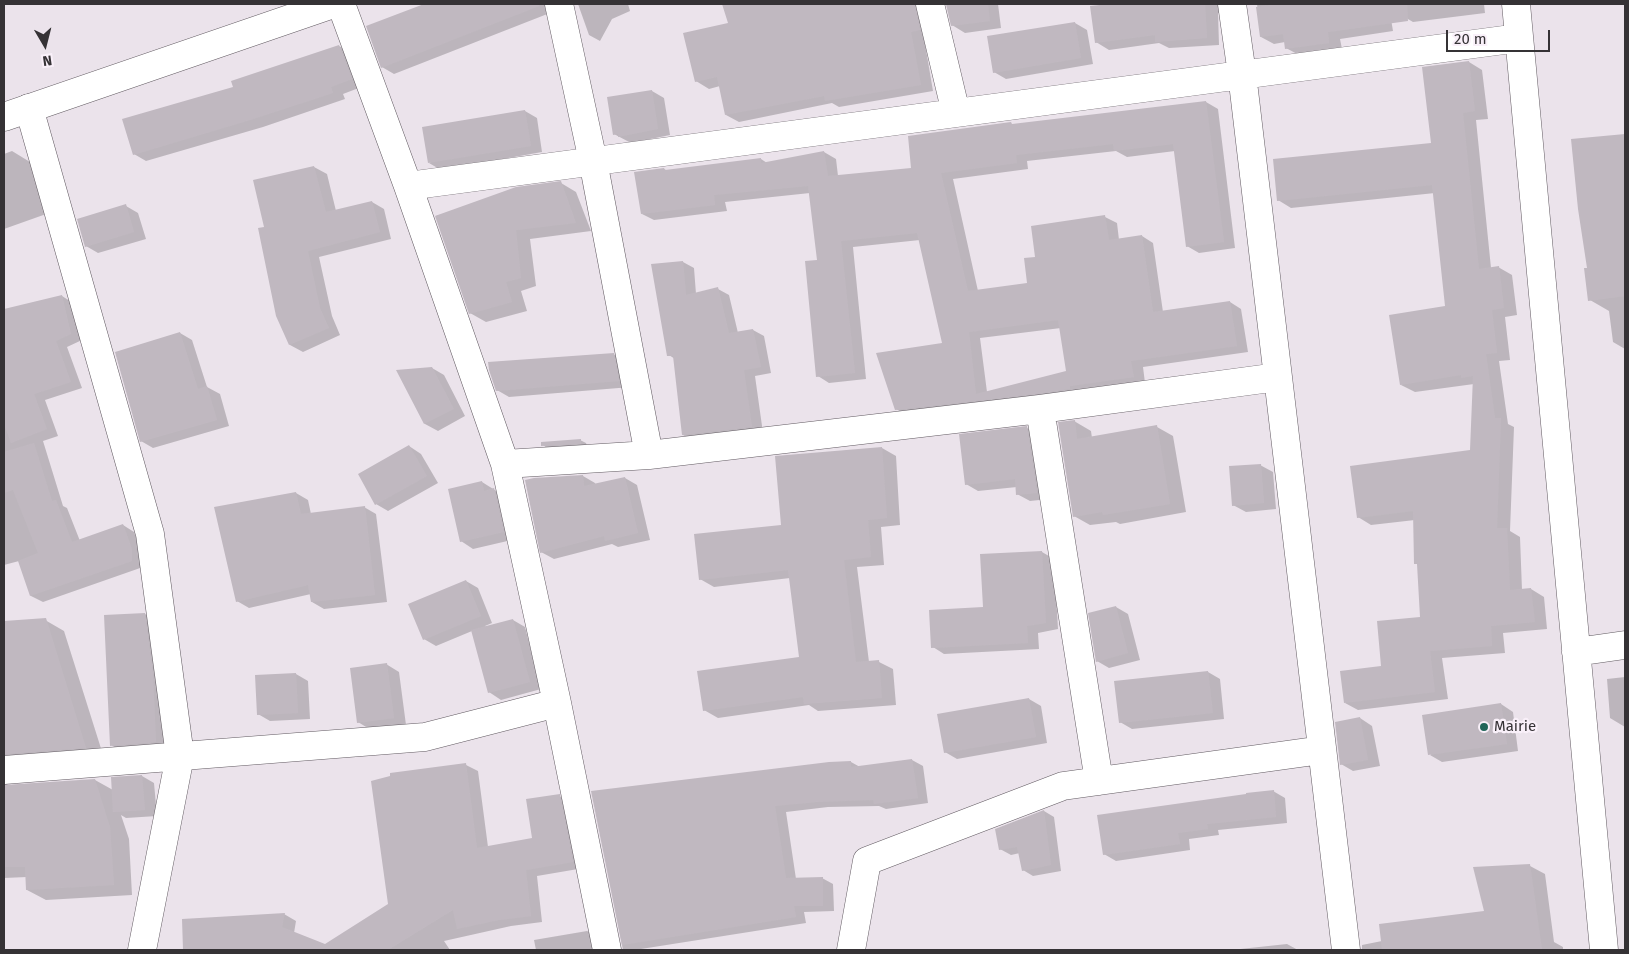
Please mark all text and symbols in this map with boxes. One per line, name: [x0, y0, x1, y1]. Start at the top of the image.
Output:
north arrow: [20, 20, 70, 70]
scale bar: [1449, 20, 1553, 52]
text: 20 m: [1454, 30, 1487, 48]
text: N: [41, 51, 53, 69]
place label: Mairie: [1494, 718, 1536, 736]
marker: Mairie: [1478, 721, 1490, 733]

